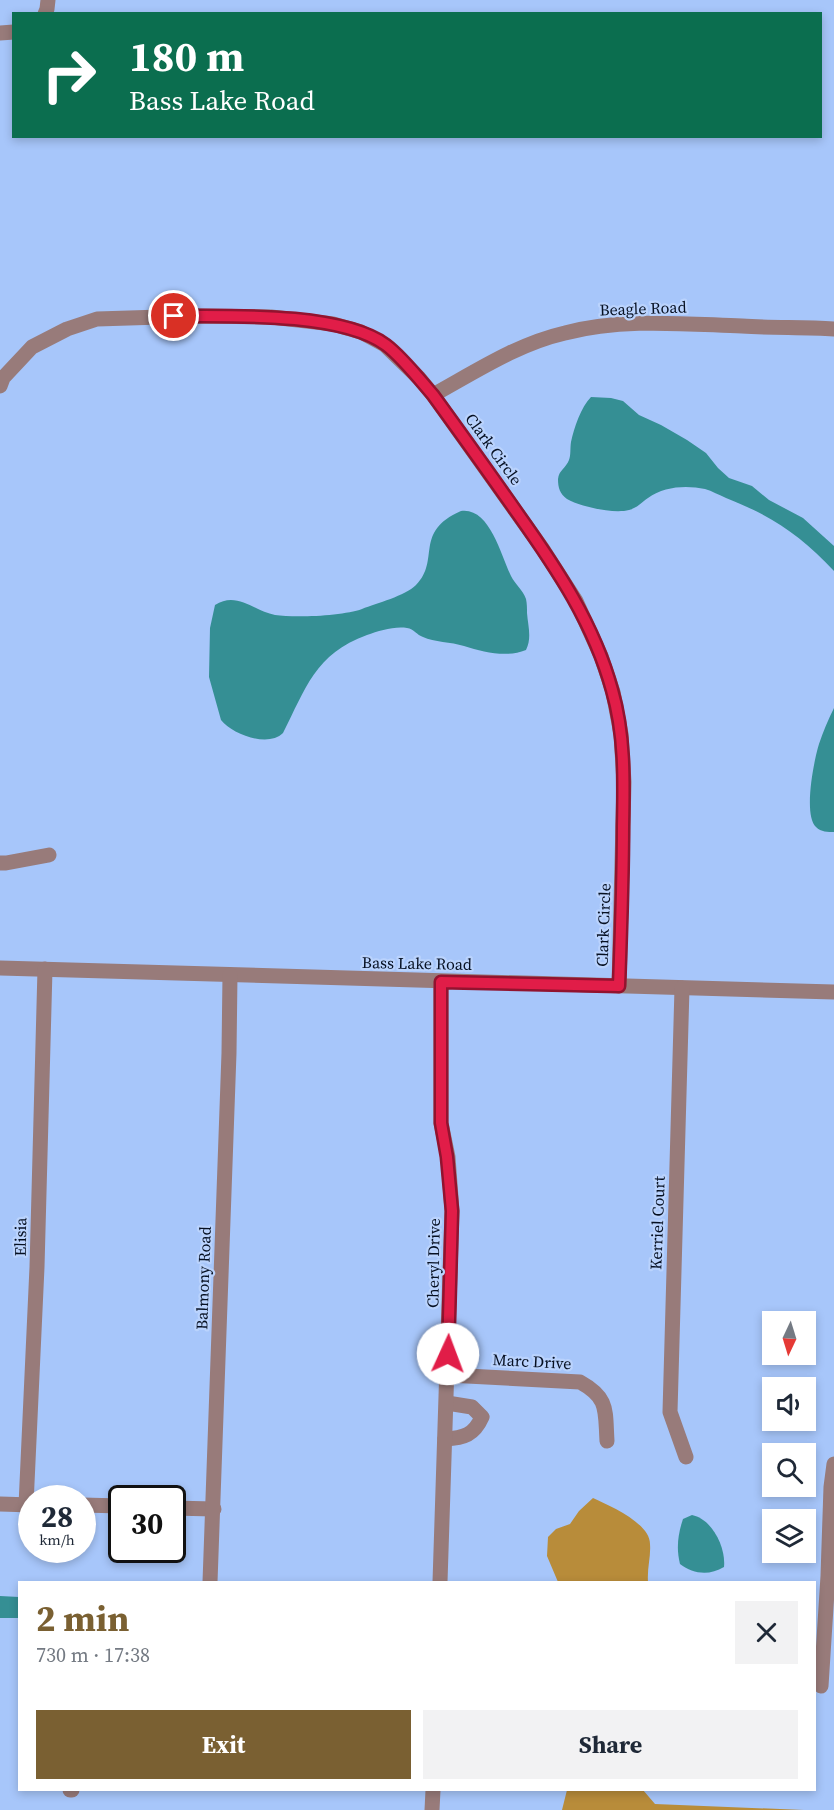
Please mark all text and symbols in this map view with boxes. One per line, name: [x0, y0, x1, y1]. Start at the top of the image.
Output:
text: 180 m: [129, 27, 244, 85]
icon: right: [30, 36, 108, 114]
text: Bass Lake Road: [129, 82, 315, 119]
pin: [148, 290, 199, 341]
street label: Beagle Road: [599, 295, 687, 321]
icon: arrive: [157, 299, 190, 332]
street label: Clark Circle: [460, 409, 528, 489]
street label: Clark Circle: [591, 883, 615, 967]
street label: Bass Lake Road: [362, 951, 472, 975]
street label: Kerriel Court: [644, 1175, 670, 1270]
street label: Elisia: [9, 1216, 31, 1257]
street label: Cheryl Drive: [421, 1218, 445, 1308]
street label: Balmony Road: [190, 1226, 216, 1330]
north arrow: [762, 1311, 816, 1365]
map controls: [762, 1311, 816, 1563]
position arrow: [416, 1322, 480, 1386]
street label: Marc Drive: [492, 1348, 572, 1374]
button: sound: [762, 1377, 816, 1431]
button: search: [762, 1443, 816, 1497]
speed limit sign: 30: [108, 1485, 186, 1563]
text: 28: [41, 1496, 73, 1537]
button: layers: [762, 1509, 816, 1563]
text: km/h: [39, 1529, 75, 1550]
text: 2 min: [36, 1594, 129, 1643]
button: close: [735, 1601, 798, 1664]
text: 730 m · 17:38: [36, 1641, 150, 1669]
button: Exit: [36, 1710, 411, 1779]
button: Share: [423, 1710, 798, 1779]

